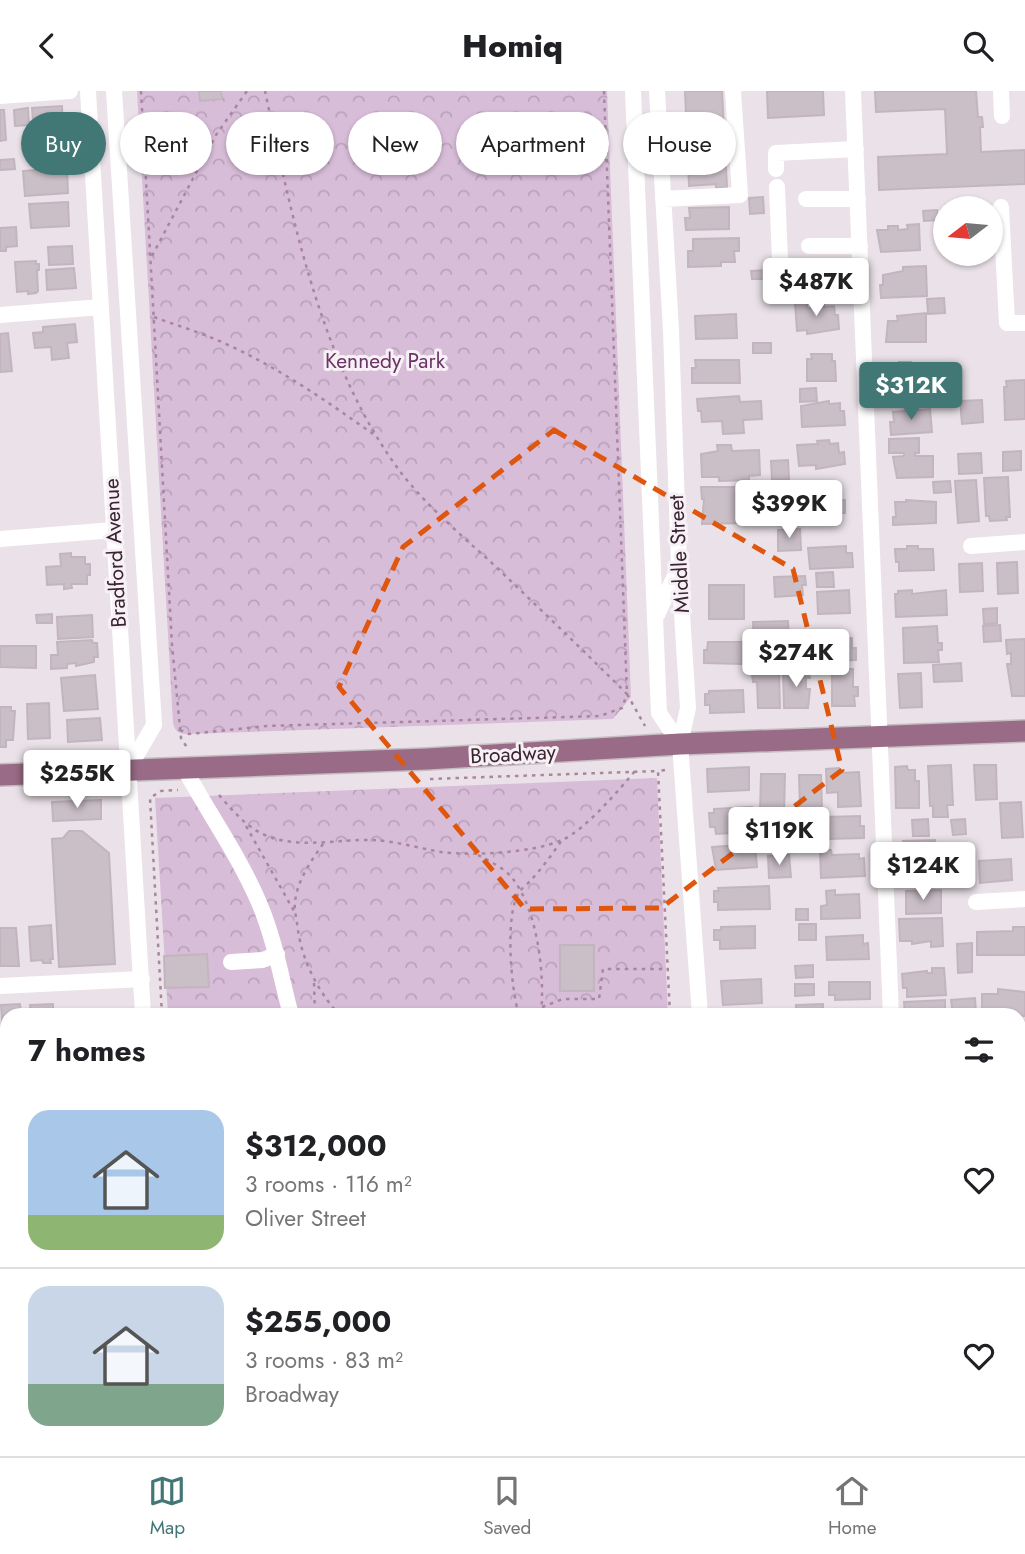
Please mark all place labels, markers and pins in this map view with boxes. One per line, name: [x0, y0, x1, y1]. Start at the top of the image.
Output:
pin: $487K: [767, 259, 865, 318]
pin: $312K: [862, 363, 960, 422]
pin: $399K: [740, 481, 838, 540]
pin: $274K: [747, 629, 845, 689]
pin: $255K: [28, 751, 126, 810]
pin: $119K: [730, 807, 828, 867]
pin: $124K: [874, 843, 972, 902]

